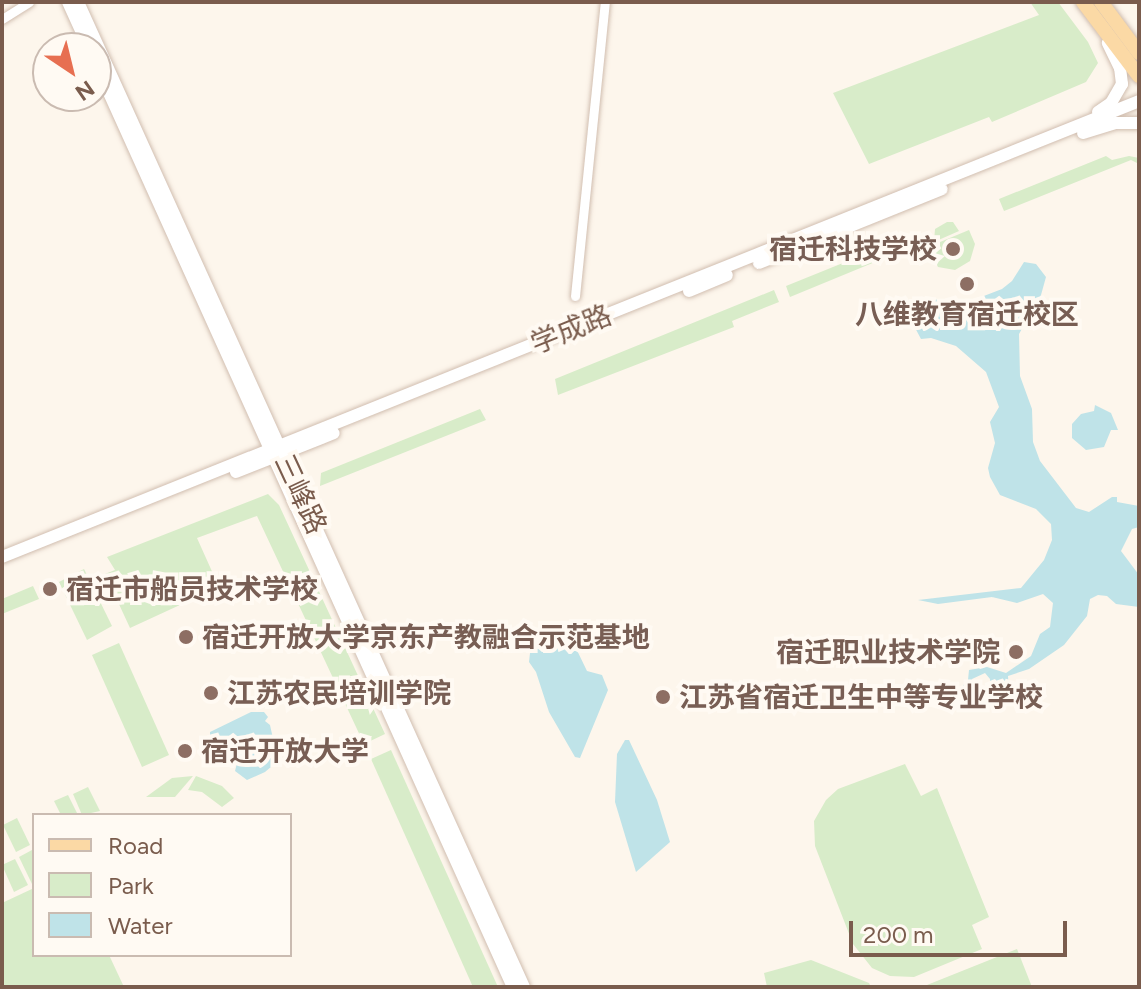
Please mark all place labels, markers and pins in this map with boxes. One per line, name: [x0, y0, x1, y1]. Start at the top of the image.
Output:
place label: 宿迁科技学校: [769, 232, 937, 266]
marker: 宿迁科技学校: [944, 240, 962, 258]
marker: 八维教育宿迁校区: [958, 275, 976, 293]
place label: 八维教育宿迁校区: [855, 297, 1079, 331]
place label: 宿迁市船员技术学校: [66, 572, 318, 606]
marker: 宿迁市船员技术学校: [41, 580, 59, 598]
place label: 宿迁开放大学京东产教融合示范基地: [202, 620, 650, 654]
marker: 宿迁开放大学京东产教融合示范基地: [177, 628, 195, 646]
place label: 宿迁职业技术学院: [776, 635, 1000, 669]
marker: 宿迁职业技术学院: [1007, 643, 1025, 661]
place label: 江苏农民培训学院: [227, 676, 451, 710]
place label: 江苏省宿迁卫生中等专业学校: [679, 680, 1043, 714]
marker: 江苏农民培训学院: [202, 684, 220, 702]
marker: 江苏省宿迁卫生中等专业学校: [654, 688, 672, 706]
place label: 宿迁开放大学: [201, 734, 369, 768]
marker: 宿迁开放大学: [176, 742, 194, 760]

